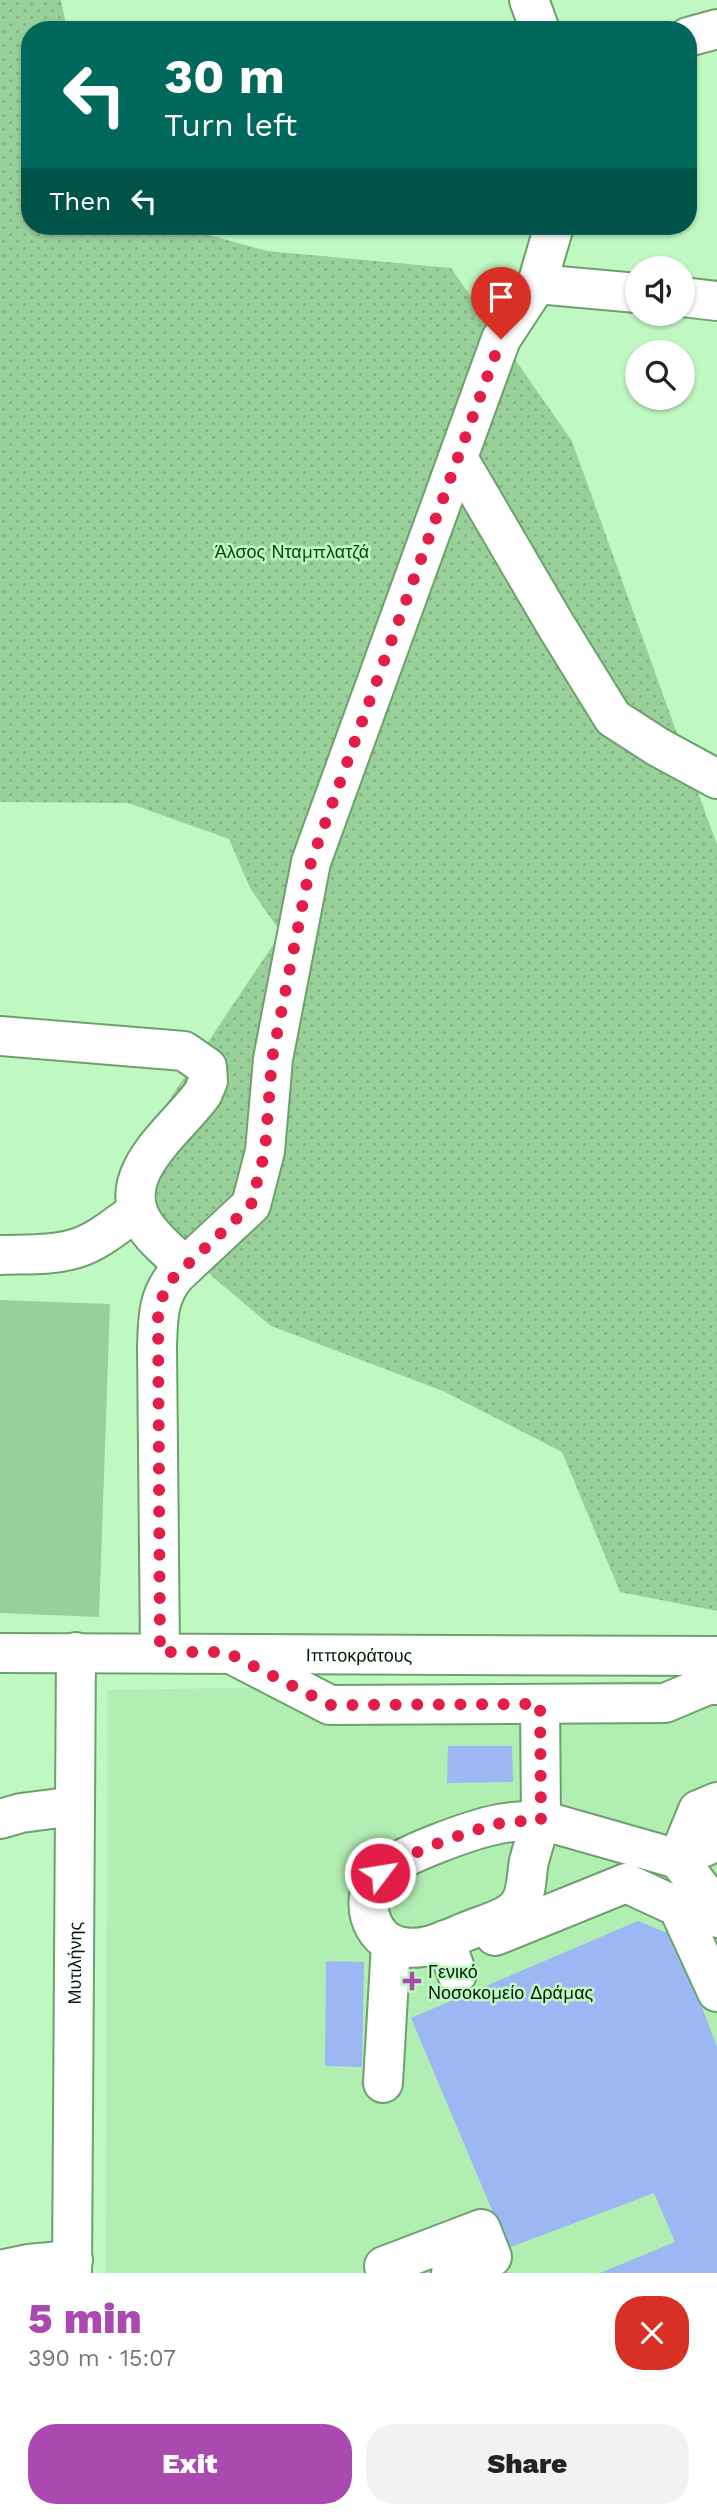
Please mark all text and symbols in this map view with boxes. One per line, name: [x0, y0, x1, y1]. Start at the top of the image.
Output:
text: 30 m: [164, 47, 285, 105]
icon: left: [49, 49, 140, 140]
text: Turn left: [164, 106, 297, 144]
icon: left: [125, 182, 163, 220]
text: Then: [49, 186, 111, 216]
map controls: [625, 256, 695, 410]
button: sound: [625, 256, 695, 326]
pin: [471, 267, 531, 339]
icon: arrive: [482, 278, 520, 316]
button: search: [625, 340, 695, 410]
park label: Άλσος Νταμπλατζά: [215, 541, 369, 562]
street label: Ιπποκράτους: [306, 1644, 413, 1665]
position arrow: [343, 1836, 417, 1910]
street label: Μυτιλήνης: [63, 1921, 85, 2004]
place label: Γενικό Νοσοκομείο Δράμας: [428, 1961, 594, 2003]
marker: Γενικό Νοσοκομείο Δράμας: [402, 1971, 422, 1991]
text: 5 min: [28, 2294, 142, 2343]
button: close: [615, 2296, 689, 2370]
text: 390 m · 15:07: [28, 2345, 176, 2372]
button: Exit: [28, 2424, 352, 2504]
button: Share: [366, 2424, 689, 2504]

